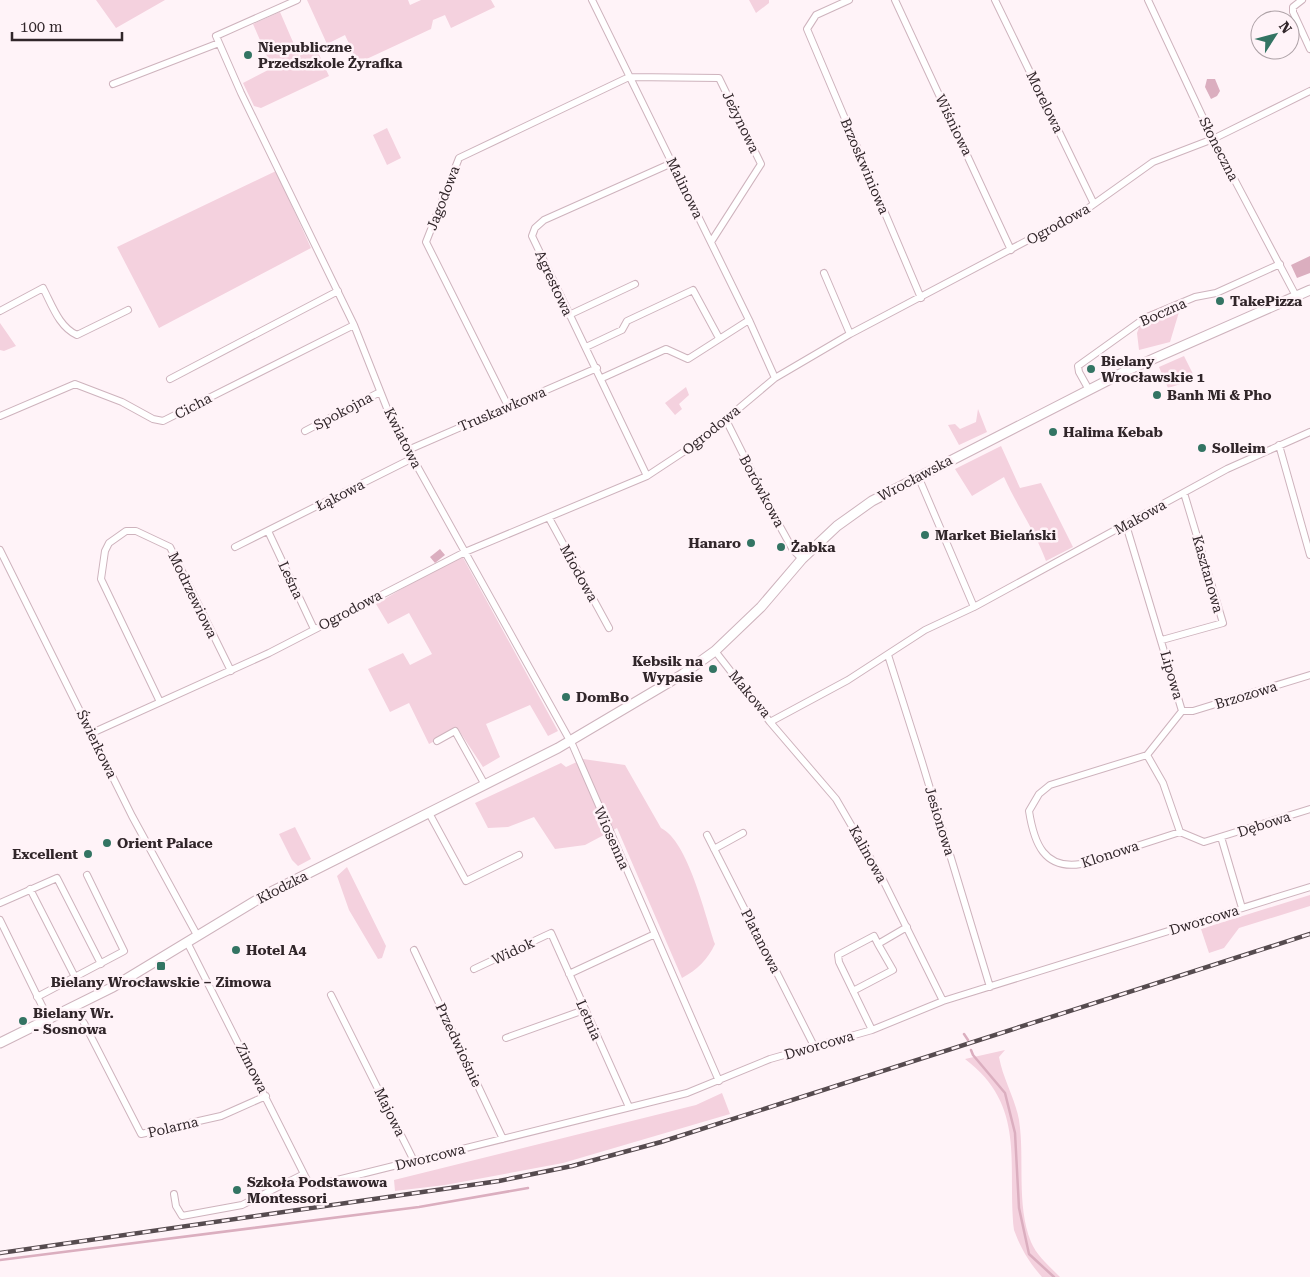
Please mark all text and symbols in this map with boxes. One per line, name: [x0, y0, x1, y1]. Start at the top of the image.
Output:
scale bar: [12, 10, 122, 42]
north arrow: [1250, 10, 1300, 60]
text: 100 m: [20, 18, 63, 36]
text: N: [1276, 18, 1295, 37]
place label: Niepubliczne Przedszkole Żyrafka: [258, 39, 403, 71]
marker: Niepubliczne Przedszkole Żyrafka: [242, 49, 254, 61]
street label: Morelowa: [1023, 69, 1067, 136]
street label: Jeżynowa: [719, 89, 763, 156]
street label: Wiśniowa: [932, 92, 976, 159]
street label: Słoneczna: [1196, 114, 1242, 184]
street label: Brzoskwiniowa: [838, 116, 893, 217]
street label: Malinowa: [663, 155, 707, 221]
street label: Jagodowa: [423, 163, 463, 232]
street label: Ogrodowa: [1024, 200, 1093, 248]
street label: Agrestowa: [532, 248, 576, 319]
place label: TakePizza: [1230, 293, 1303, 309]
street label: Boczna: [1137, 295, 1189, 329]
marker: TakePizza: [1214, 295, 1226, 307]
place label: Bielany Wrocławskie 1: [1101, 353, 1205, 385]
marker: Bielany Wrocławskie 1: [1085, 363, 1097, 375]
street label: Truskawkowa: [456, 383, 548, 435]
place label: Banh Mi & Pho: [1167, 387, 1272, 403]
street label: Spokojna: [311, 389, 376, 433]
marker: Banh Mi & Pho: [1151, 389, 1163, 401]
street label: Cicha: [172, 390, 214, 422]
street label: Ogrodowa: [679, 402, 743, 458]
street label: Kwiatowa: [381, 405, 425, 471]
place label: Halima Kebab: [1063, 424, 1163, 440]
marker: Halima Kebab: [1047, 426, 1059, 438]
place label: Solleim: [1212, 440, 1266, 456]
marker: Solleim: [1196, 442, 1208, 454]
street label: Borówkowa: [736, 452, 788, 530]
street label: Wrocławska: [875, 452, 955, 504]
street label: Łąkowa: [313, 476, 367, 514]
street label: Makowa: [1111, 496, 1169, 538]
place label: Market Bielański: [935, 527, 1057, 543]
marker: Market Bielański: [919, 529, 931, 541]
street label: Kasztanowa: [1189, 533, 1227, 615]
place label: Hanaro: [688, 535, 741, 551]
marker: Hanaro: [745, 537, 757, 549]
place label: Żabka: [791, 539, 836, 555]
marker: Żabka: [775, 541, 787, 553]
street label: Miodowa: [557, 542, 601, 605]
street label: Modrzewiowa: [165, 549, 221, 641]
street label: Leśna: [275, 559, 307, 602]
street label: Ogrodowa: [316, 586, 385, 633]
street label: Lipowa: [1157, 649, 1187, 701]
place label: Kebsik na Wypasie: [632, 653, 704, 685]
marker: Kebsik na Wypasie: [707, 663, 719, 675]
street label: Makowa: [726, 667, 775, 721]
street label: Brzozowa: [1213, 678, 1279, 712]
place label: DomBo: [576, 689, 629, 705]
marker: DomBo: [560, 691, 572, 703]
street label: Świerkowa: [74, 707, 121, 781]
street label: Jesionowa: [922, 785, 958, 858]
street label: Wiosenna: [591, 804, 633, 872]
street label: Dębowa: [1235, 808, 1293, 840]
street label: Kalinowa: [846, 823, 890, 886]
place label: Orient Palace: [117, 835, 213, 851]
marker: Orient Palace: [101, 837, 113, 849]
street label: Klonowa: [1079, 837, 1141, 871]
place label: Excellent: [12, 846, 78, 862]
marker: Excellent: [82, 848, 94, 860]
street label: Kłodzka: [254, 867, 310, 907]
street label: Dworcowa: [1167, 902, 1241, 938]
street label: Platanowa: [738, 906, 784, 976]
street label: Widok: [489, 934, 537, 968]
place label: Hotel A4: [246, 942, 306, 958]
marker: Hotel A4: [230, 944, 242, 956]
marker: Bielany Wrocławskie – Zimowa: [155, 960, 167, 972]
place label: Bielany Wrocławskie – Zimowa: [51, 974, 272, 990]
street label: Letnia: [573, 997, 605, 1043]
street label: Przedwiośnie: [433, 1001, 486, 1090]
place label: Bielany Wr. - Sosnowa: [33, 1005, 114, 1037]
marker: Bielany Wr. - Sosnowa: [17, 1015, 29, 1027]
street label: Dworcowa: [782, 1027, 856, 1063]
street label: Zimowa: [233, 1041, 271, 1096]
street label: Majowa: [371, 1085, 409, 1139]
street label: Polarna: [146, 1113, 200, 1141]
street label: Dworcowa: [393, 1140, 467, 1173]
place label: Szkoła Podstawowa Montessori: [247, 1174, 388, 1206]
marker: Szkoła Podstawowa Montessori: [231, 1184, 243, 1196]

